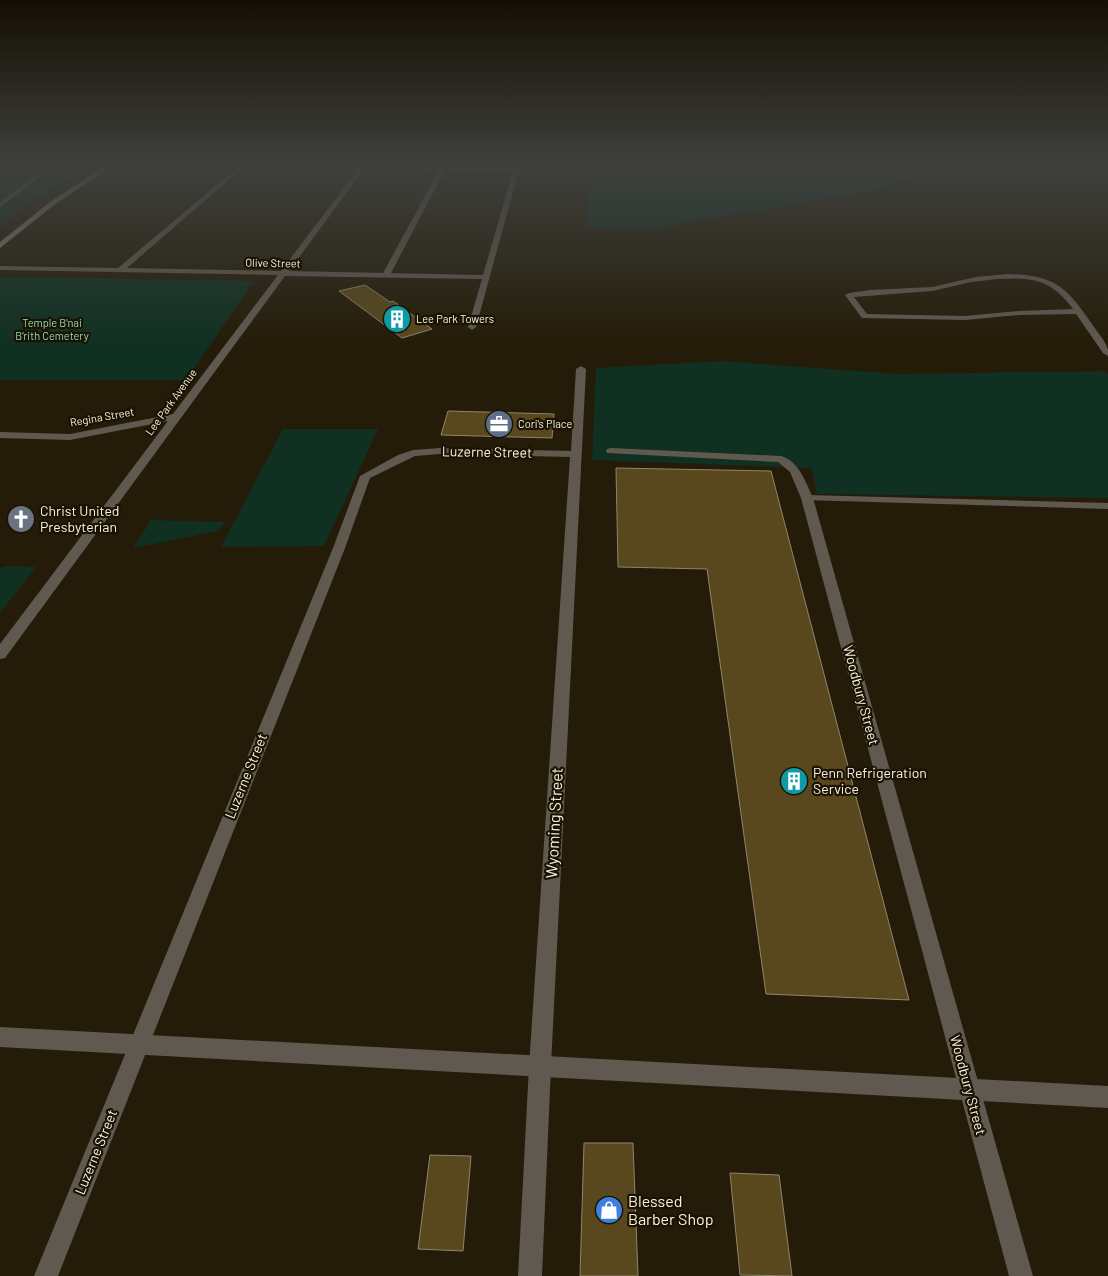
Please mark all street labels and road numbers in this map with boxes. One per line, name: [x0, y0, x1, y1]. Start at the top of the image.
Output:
street label: Olive Street: [245, 256, 301, 269]
street label: Lee Park Avenue: [142, 366, 199, 437]
street label: Regina Street: [69, 404, 135, 429]
street label: Luzerne Street: [442, 442, 532, 461]
street label: Woodbury Street: [840, 643, 883, 747]
street label: Luzerne Street: [221, 731, 270, 821]
street label: Wyoming Street: [541, 767, 566, 879]
street label: Woodbury Street: [947, 1033, 990, 1137]
street label: Luzerne Street: [71, 1107, 120, 1197]

